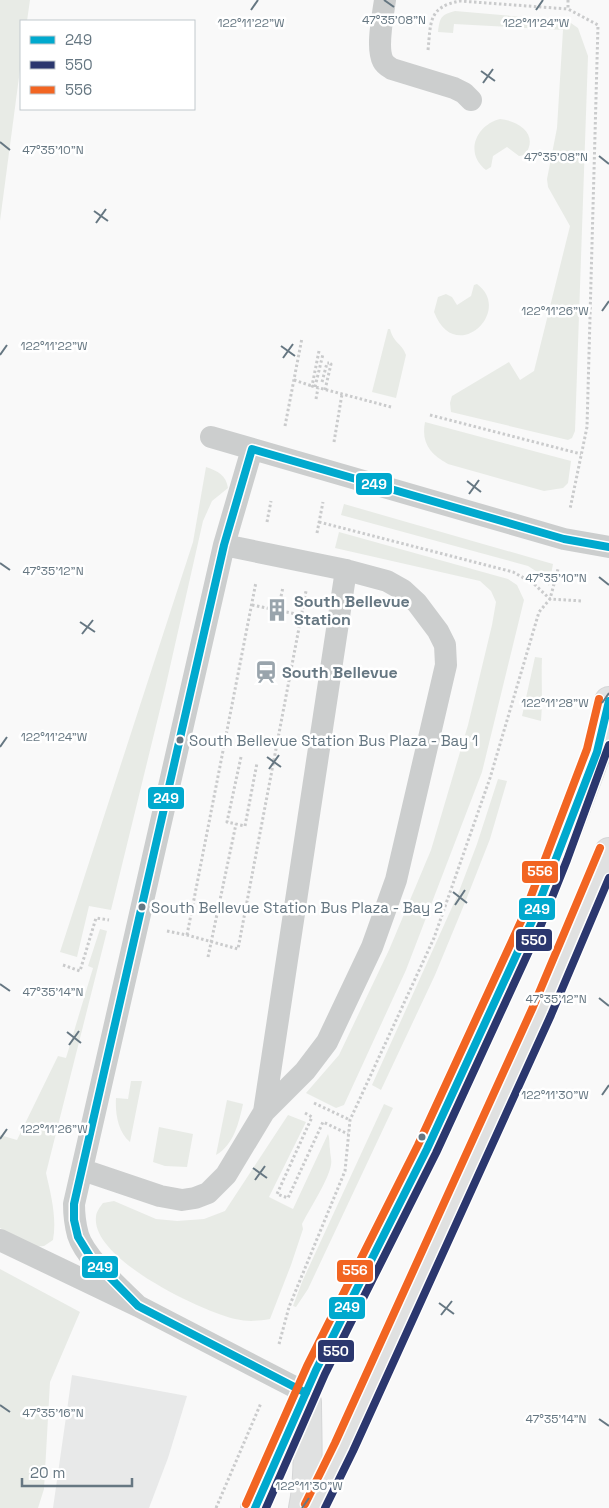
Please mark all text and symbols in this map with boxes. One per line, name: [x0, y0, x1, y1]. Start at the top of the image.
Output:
text: 47°35'08"N: [362, 12, 426, 28]
text: 122°11'22"W: [217, 15, 285, 31]
text: 122°11'24"W: [503, 15, 570, 31]
legend: [20, 20, 195, 110]
text: 249: [65, 30, 92, 49]
text: 550: [65, 55, 93, 74]
text: 556: [65, 80, 92, 99]
text: 47°35'10"N: [22, 142, 84, 158]
text: 47°35'08"N: [524, 149, 588, 165]
text: 122°11'26"W: [521, 303, 589, 319]
text: 122°11'22"W: [20, 338, 88, 354]
line badge: 249: [355, 472, 393, 496]
text: 249: [361, 475, 387, 493]
text: 47°35'12"N: [22, 563, 84, 579]
text: 47°35'10"N: [525, 570, 587, 586]
place label: South Bellevue Station: [294, 591, 410, 630]
building icon: South Bellevue Station: [264, 597, 290, 623]
station icon: South Bellevue: [253, 659, 279, 685]
place label: South Bellevue: [282, 662, 398, 683]
text: 122°11'28"W: [521, 695, 589, 711]
text: 122°11'24"W: [21, 729, 88, 745]
place label: South Bellevue Station Bus Plaza - Bay 1: [189, 731, 478, 750]
marker: South Bellevue Station Bus Plaza - Bay 1: [175, 735, 185, 745]
line badge: 249: [147, 786, 185, 810]
text: 249: [153, 789, 179, 807]
line badge: 556: [521, 860, 559, 884]
text: 556: [527, 862, 553, 880]
line badge: 249: [518, 897, 556, 921]
place label: South Bellevue Station Bus Plaza - Bay 2: [151, 898, 443, 917]
text: 249: [524, 900, 550, 918]
marker: South Bellevue Station Bus Plaza - Bay 2: [137, 902, 147, 912]
line badge: 550: [515, 928, 553, 952]
text: 550: [521, 931, 547, 949]
text: 47°35'14"N: [22, 984, 84, 1000]
text: 47°35'12"N: [525, 991, 587, 1007]
text: 122°11'30"W: [521, 1087, 589, 1103]
text: 122°11'26"W: [20, 1121, 88, 1137]
unlabelled marker: [417, 1132, 427, 1142]
line badge: 249: [81, 1255, 119, 1279]
text: 249: [87, 1258, 113, 1276]
line badge: 556: [336, 1259, 374, 1283]
text: 556: [342, 1261, 368, 1279]
line badge: 249: [328, 1296, 366, 1320]
text: 249: [334, 1298, 360, 1316]
line badge: 550: [317, 1339, 355, 1363]
text: 550: [323, 1342, 349, 1360]
text: 47°35'16"N: [22, 1405, 84, 1421]
text: 47°35'14"N: [525, 1411, 587, 1427]
scale bar: [22, 1456, 132, 1488]
text: 20 m: [30, 1463, 65, 1482]
text: 122°11'30"W: [275, 1478, 343, 1494]

